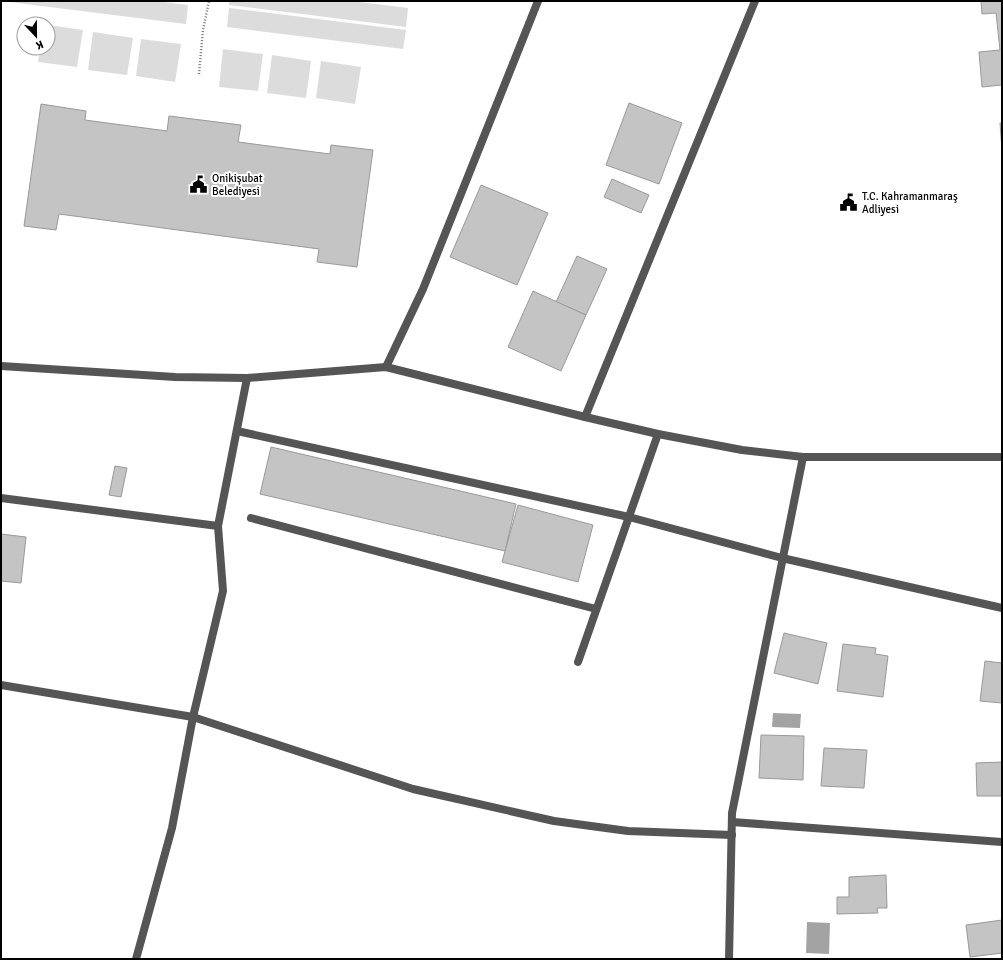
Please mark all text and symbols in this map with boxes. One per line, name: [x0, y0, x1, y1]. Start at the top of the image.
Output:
north arrow: [16, 16, 56, 56]
text: K: [34, 38, 45, 52]
place label: Onikişubat Belediyesi: [212, 172, 263, 198]
public building icon: Onikişubat Belediyesi: [189, 174, 209, 194]
place label: T.C. Kahramanmaraş Adliyesi: [862, 190, 958, 216]
public building icon: T.C. Kahramanmaraş Adliyesi: [839, 192, 859, 212]

